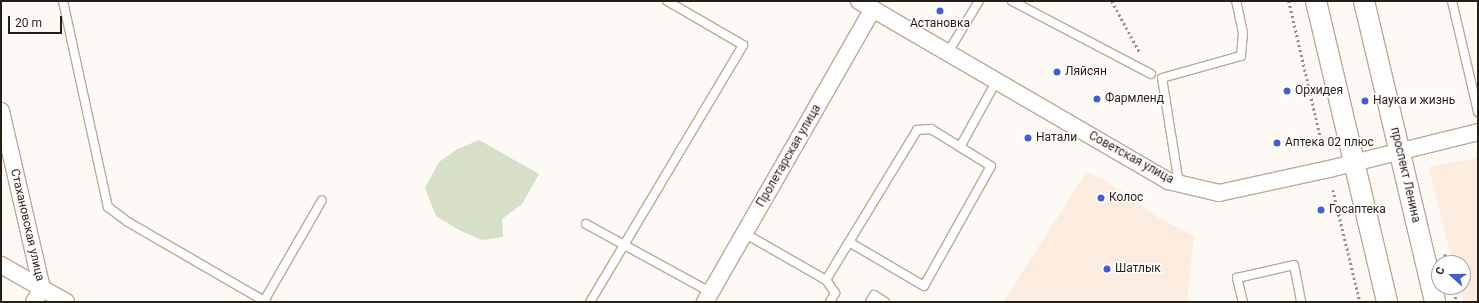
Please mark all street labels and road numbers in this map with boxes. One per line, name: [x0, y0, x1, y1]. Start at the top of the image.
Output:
street label: Пролетарская улица: [754, 102, 824, 210]
street label: проспект Ленина: [1387, 126, 1423, 224]
street label: Советская улица: [1086, 129, 1176, 187]
street label: Стахановская улица: [7, 167, 47, 283]

